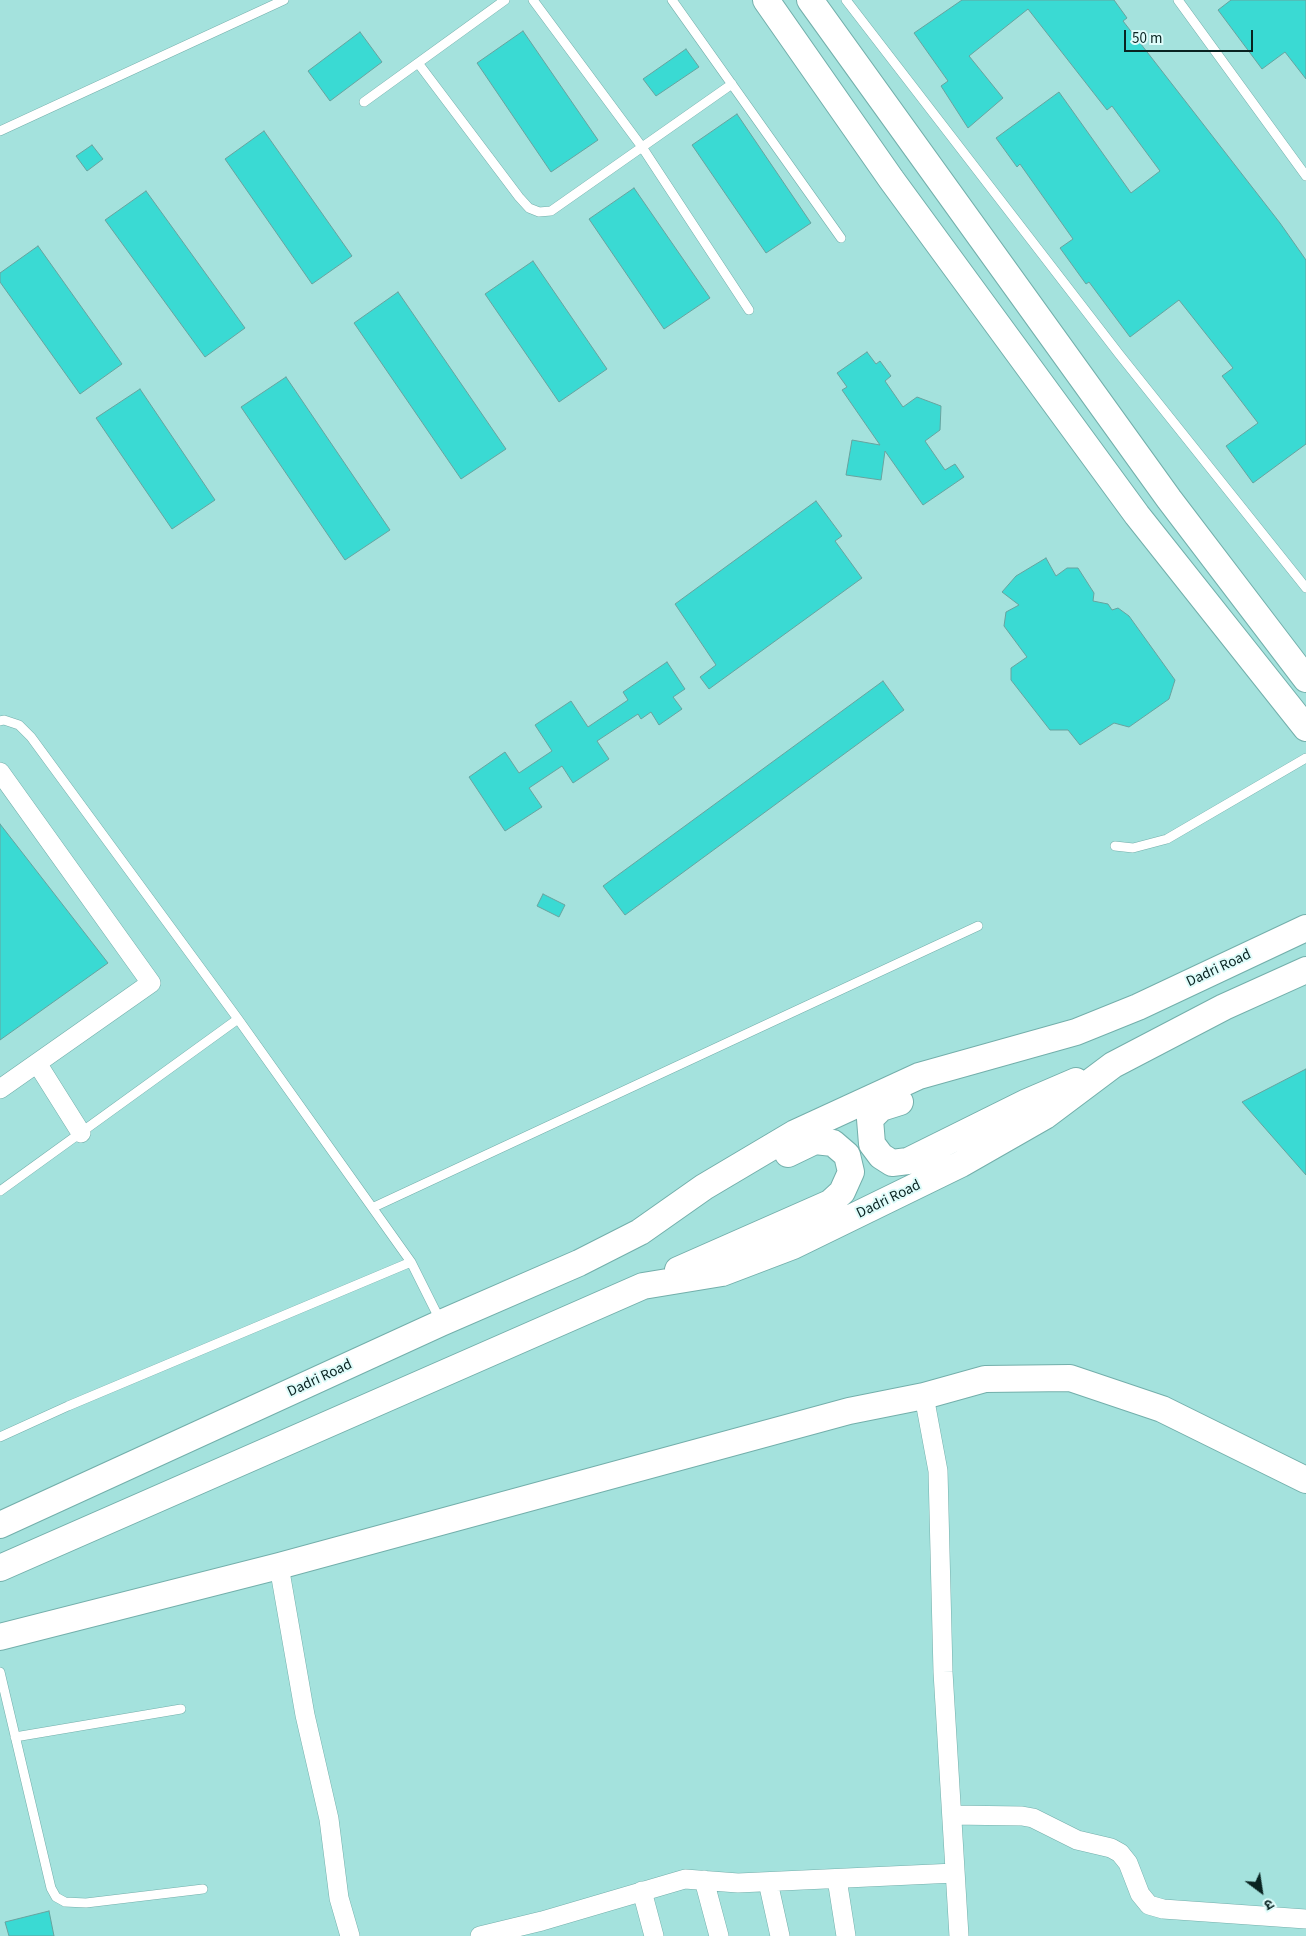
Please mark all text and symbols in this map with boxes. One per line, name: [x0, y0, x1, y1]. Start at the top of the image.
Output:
scale bar: [1126, 20, 1255, 52]
text: 50 m: [1132, 28, 1162, 49]
street label: Dadri Road: [1184, 946, 1254, 992]
street label: Dadri Road: [854, 1177, 924, 1223]
street label: Dadri Road: [285, 1356, 355, 1402]
north arrow: [1236, 1866, 1286, 1916]
text: उ: [1260, 1893, 1277, 1915]

